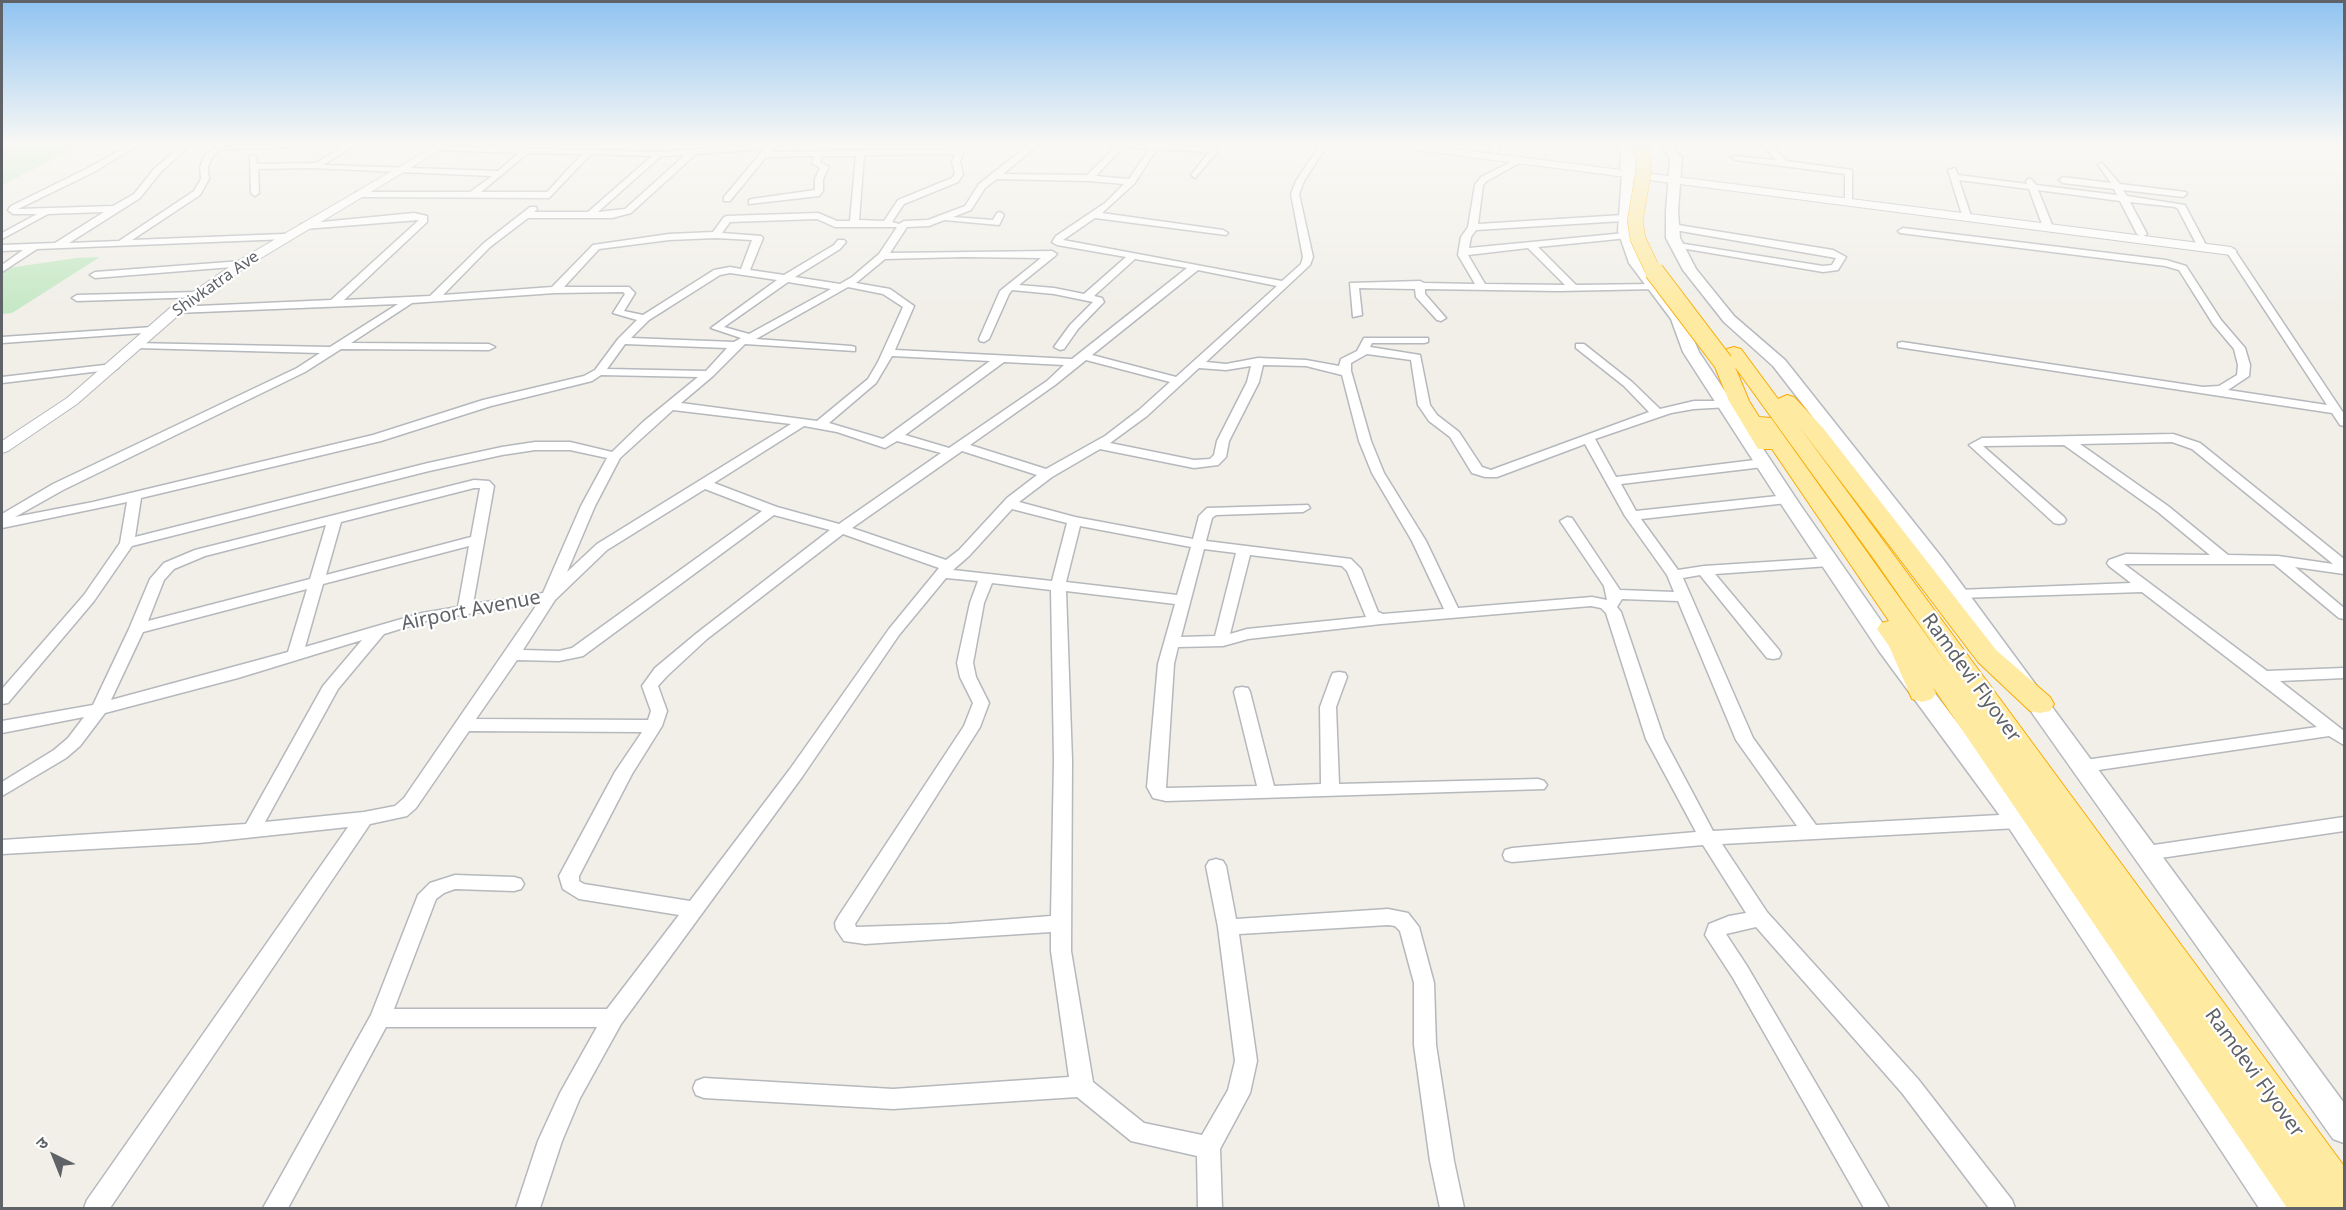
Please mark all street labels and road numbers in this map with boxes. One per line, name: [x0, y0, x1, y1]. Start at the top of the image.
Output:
street label: Shivkatra Ave: [169, 247, 263, 321]
street label: Airport Avenue: [399, 586, 543, 636]
street label: Ramdevi Flyover: [1916, 609, 2026, 747]
street label: Ramdevi Flyover: [2199, 1004, 2309, 1142]

